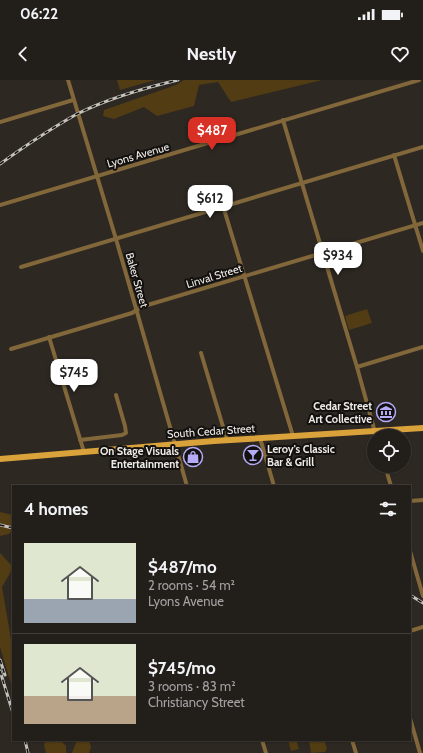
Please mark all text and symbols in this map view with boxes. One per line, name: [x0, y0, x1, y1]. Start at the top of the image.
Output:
text: 06:22: [20, 5, 58, 23]
icon: back: [12, 43, 34, 65]
text: Nestly: [187, 43, 236, 65]
icon: heart: [389, 43, 411, 65]
pin: $487: [188, 117, 236, 151]
text: $487: [197, 122, 227, 138]
street label: Lyons Avenue: [105, 139, 171, 171]
pin: $612: [186, 185, 234, 219]
text: $612: [197, 190, 223, 206]
pin: $934: [314, 242, 362, 276]
text: $934: [323, 247, 353, 263]
street label: Baker Street: [122, 251, 152, 309]
street label: Linval Street: [184, 261, 244, 291]
pin: $745: [50, 359, 98, 393]
text: $745: [60, 364, 88, 380]
place label: Cedar Street Art Collective: [309, 399, 372, 426]
museum icon: Cedar Street Art Collective: [375, 401, 397, 423]
street label: South Cedar Street: [166, 421, 256, 441]
map controls: [367, 429, 411, 473]
button: locate: [367, 429, 411, 473]
place label: Leroy's Classic Bar & Grill: [267, 442, 335, 469]
place label: On Stage Visuals Entertainment: [100, 444, 179, 471]
bar icon: Leroy's Classic Bar & Grill: [242, 444, 264, 466]
shop icon: On Stage Visuals Entertainment: [182, 446, 204, 468]
icon: filters: [377, 498, 399, 520]
text: 4 homes: [24, 499, 88, 519]
text: $487/mo: [148, 557, 217, 577]
icon: home: [56, 559, 104, 607]
text: 2 rooms · 54 m²: [148, 577, 235, 593]
text: Lyons Avenue: [148, 593, 224, 609]
text: $745/mo: [148, 658, 216, 678]
icon: home: [56, 660, 104, 708]
text: 3 rooms · 83 m²: [148, 678, 235, 694]
text: Christiancy Street: [148, 694, 245, 710]

